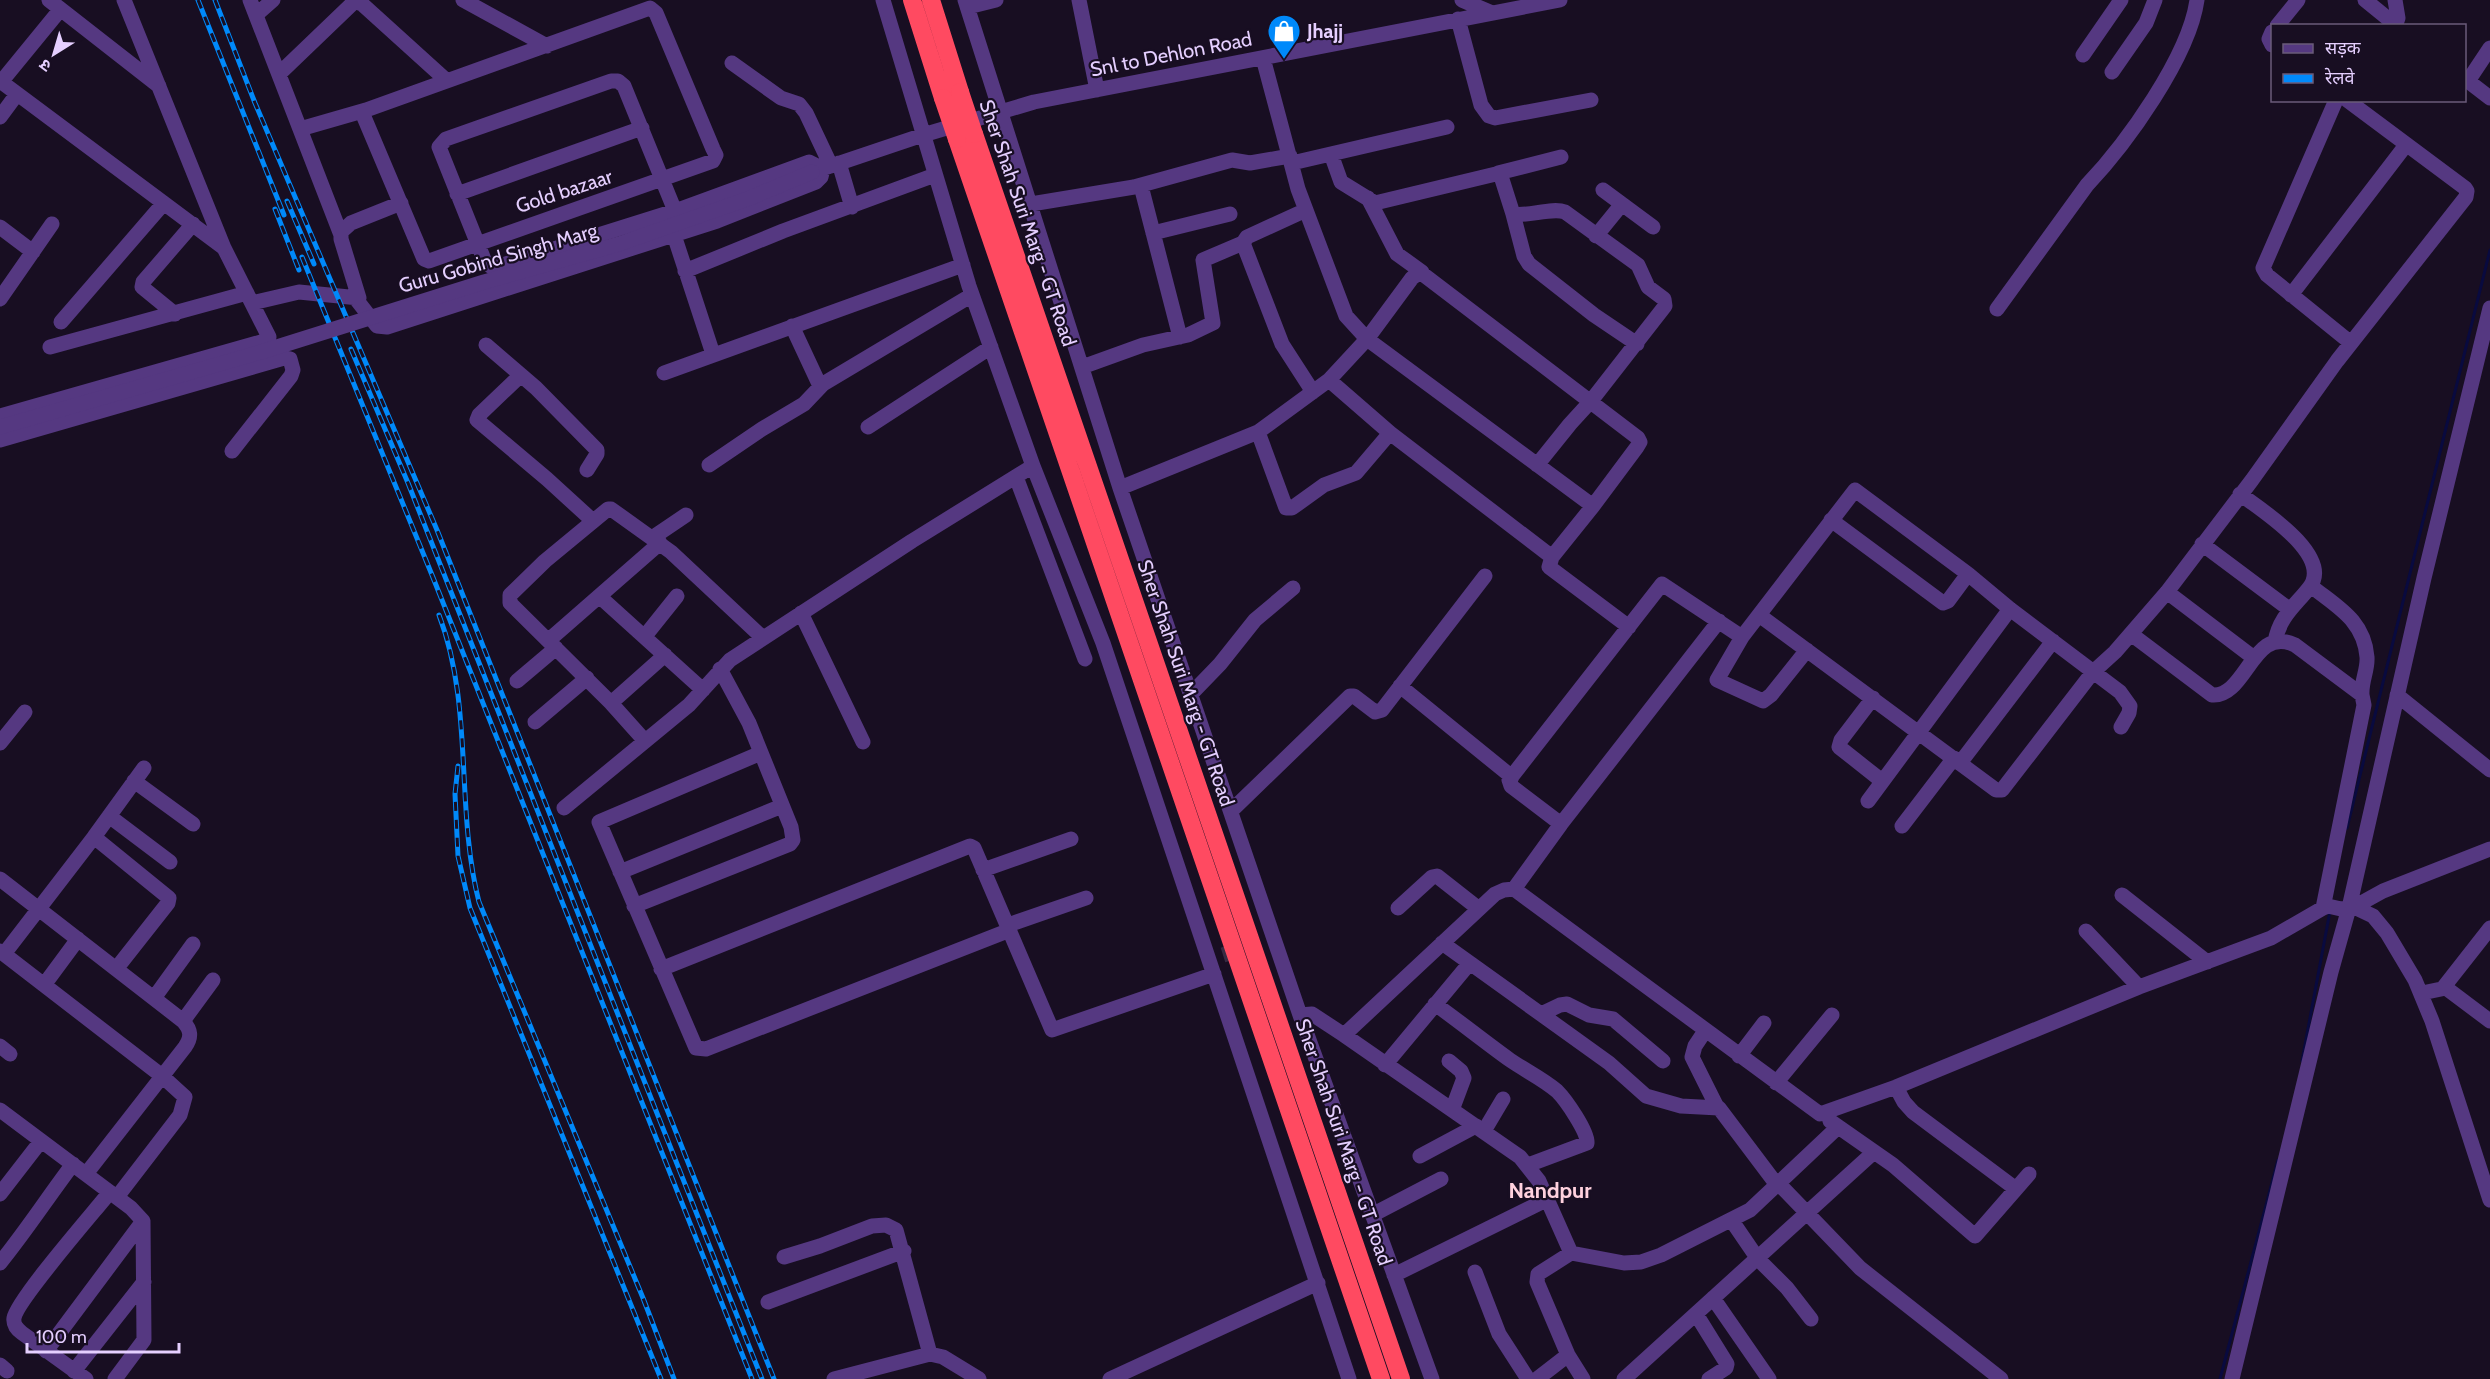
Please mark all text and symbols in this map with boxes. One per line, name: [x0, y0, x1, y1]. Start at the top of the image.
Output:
shop icon: Jhajj: [1266, 13, 1302, 60]
place label: Jhajj: [1306, 19, 1343, 43]
north arrow: [24, 24, 84, 84]
legend: [2271, 24, 2466, 102]
street label: Snl to Dehlon Road: [1088, 27, 1254, 81]
text: सड़क: [2325, 37, 2362, 59]
text: उ: [35, 55, 55, 76]
text: रेलवे: [2324, 67, 2356, 89]
street label: Sher Shah Suri Marg - GT Road: [974, 97, 1082, 349]
street label: Gold bazaar: [513, 164, 616, 218]
street label: Guru Gobind Singh Marg: [396, 218, 601, 298]
street label: Sher Shah Suri Marg - GT Road: [1132, 557, 1240, 809]
street label: Sher Shah Suri Marg - GT Road: [1290, 1016, 1398, 1268]
district label: Nandpur: [1509, 1177, 1592, 1204]
scale bar: [27, 1316, 178, 1354]
text: 100 m: [36, 1326, 87, 1348]

